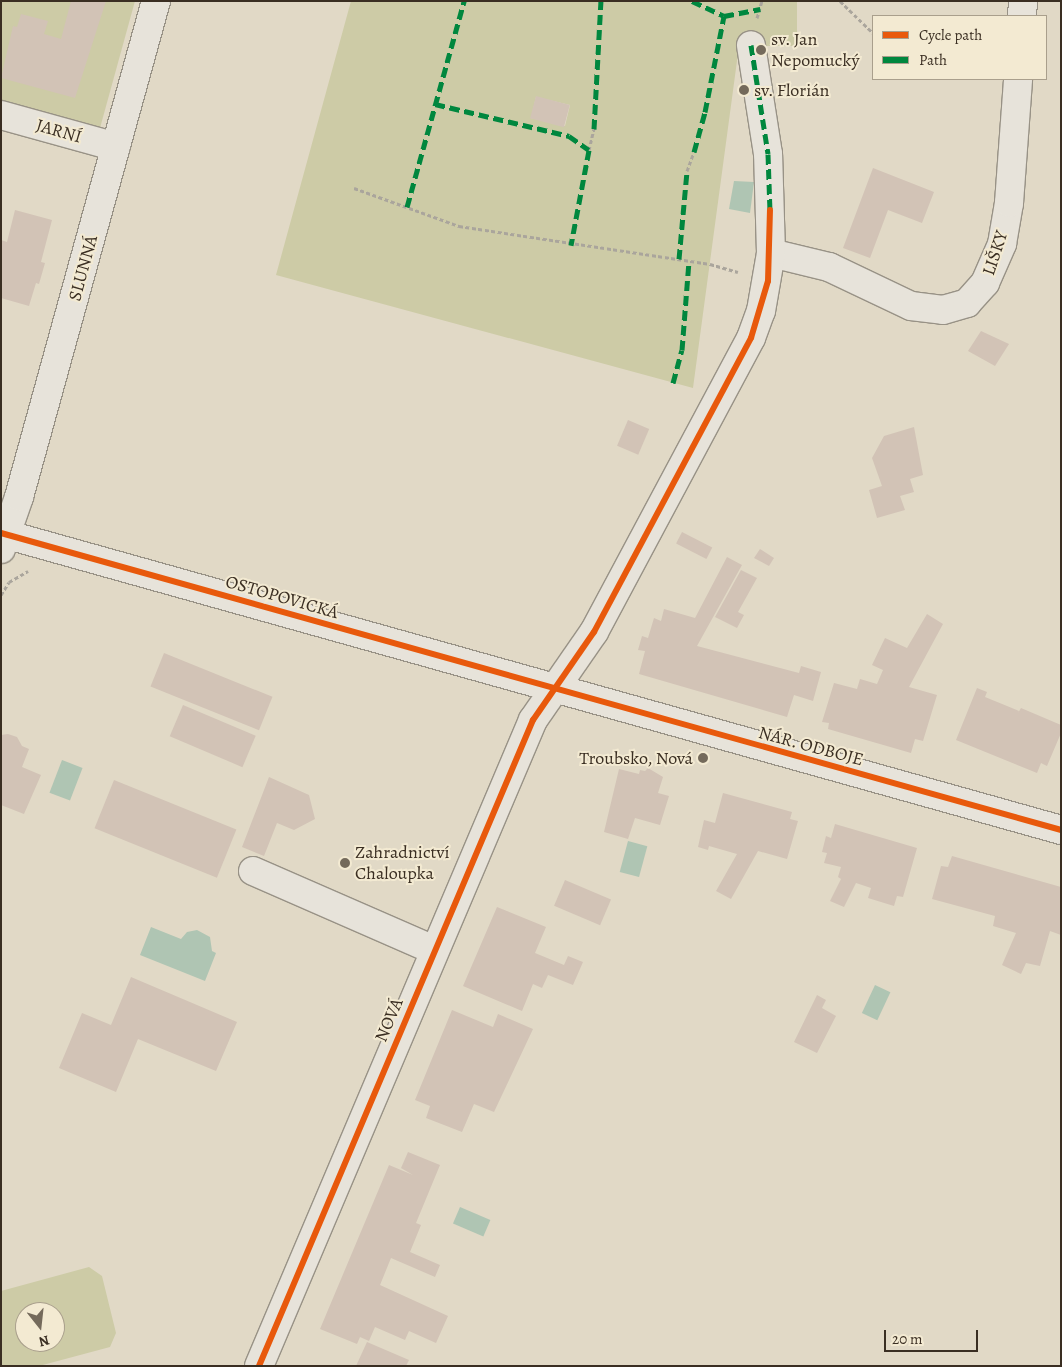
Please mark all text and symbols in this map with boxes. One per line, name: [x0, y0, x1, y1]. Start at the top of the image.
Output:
legend: [872, 15, 1047, 80]
text: Cycle path: [919, 25, 982, 45]
place label: sv. Jan Nepomucký: [771, 29, 859, 72]
marker: sv. Jan Nepomucký: [755, 44, 767, 56]
text: Path: [919, 50, 947, 70]
place label: sv. Florián: [754, 79, 830, 101]
marker: sv. Florián: [738, 84, 750, 96]
street label: JARNÍ: [34, 114, 84, 148]
street label: LIŠKY: [978, 228, 1012, 278]
street label: SLUNNÁ: [64, 233, 102, 303]
street label: OSTOPOVICKÁ: [223, 571, 341, 623]
street label: NÁR. ODBOJE: [756, 722, 866, 770]
place label: Troubsko, Nová: [579, 747, 693, 769]
marker: Troubsko, Nová: [697, 752, 709, 764]
place label: Zahradnictví Chaloupka: [355, 842, 450, 884]
marker: Zahradnictví Chaloupka: [339, 857, 351, 869]
street label: NOVÁ: [370, 995, 408, 1045]
north arrow: [15, 1302, 65, 1352]
scale bar: [887, 1320, 981, 1352]
text: 20 m: [892, 1329, 923, 1349]
text: N: [36, 1330, 52, 1351]

